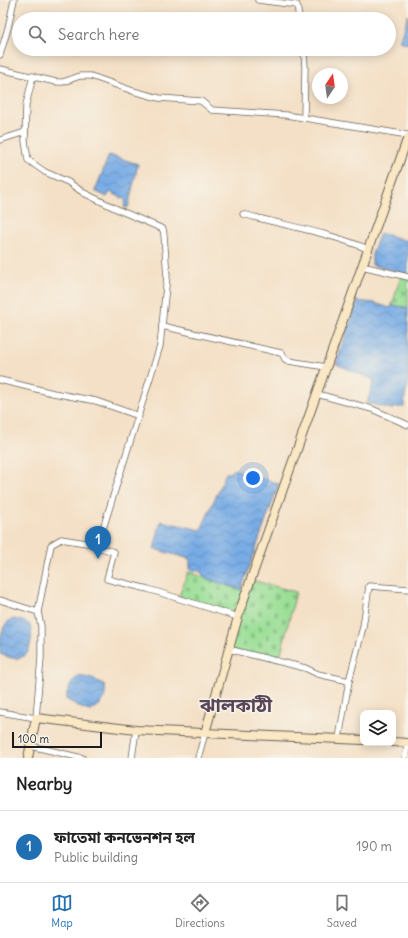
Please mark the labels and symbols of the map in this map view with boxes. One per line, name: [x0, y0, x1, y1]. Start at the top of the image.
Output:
north arrow: [312, 68, 348, 104]
your location: [243, 468, 263, 488]
pin: 1: [85, 526, 111, 559]
district label: ঝালকাঠী: [199, 693, 273, 717]
scale bar: [12, 730, 102, 749]

